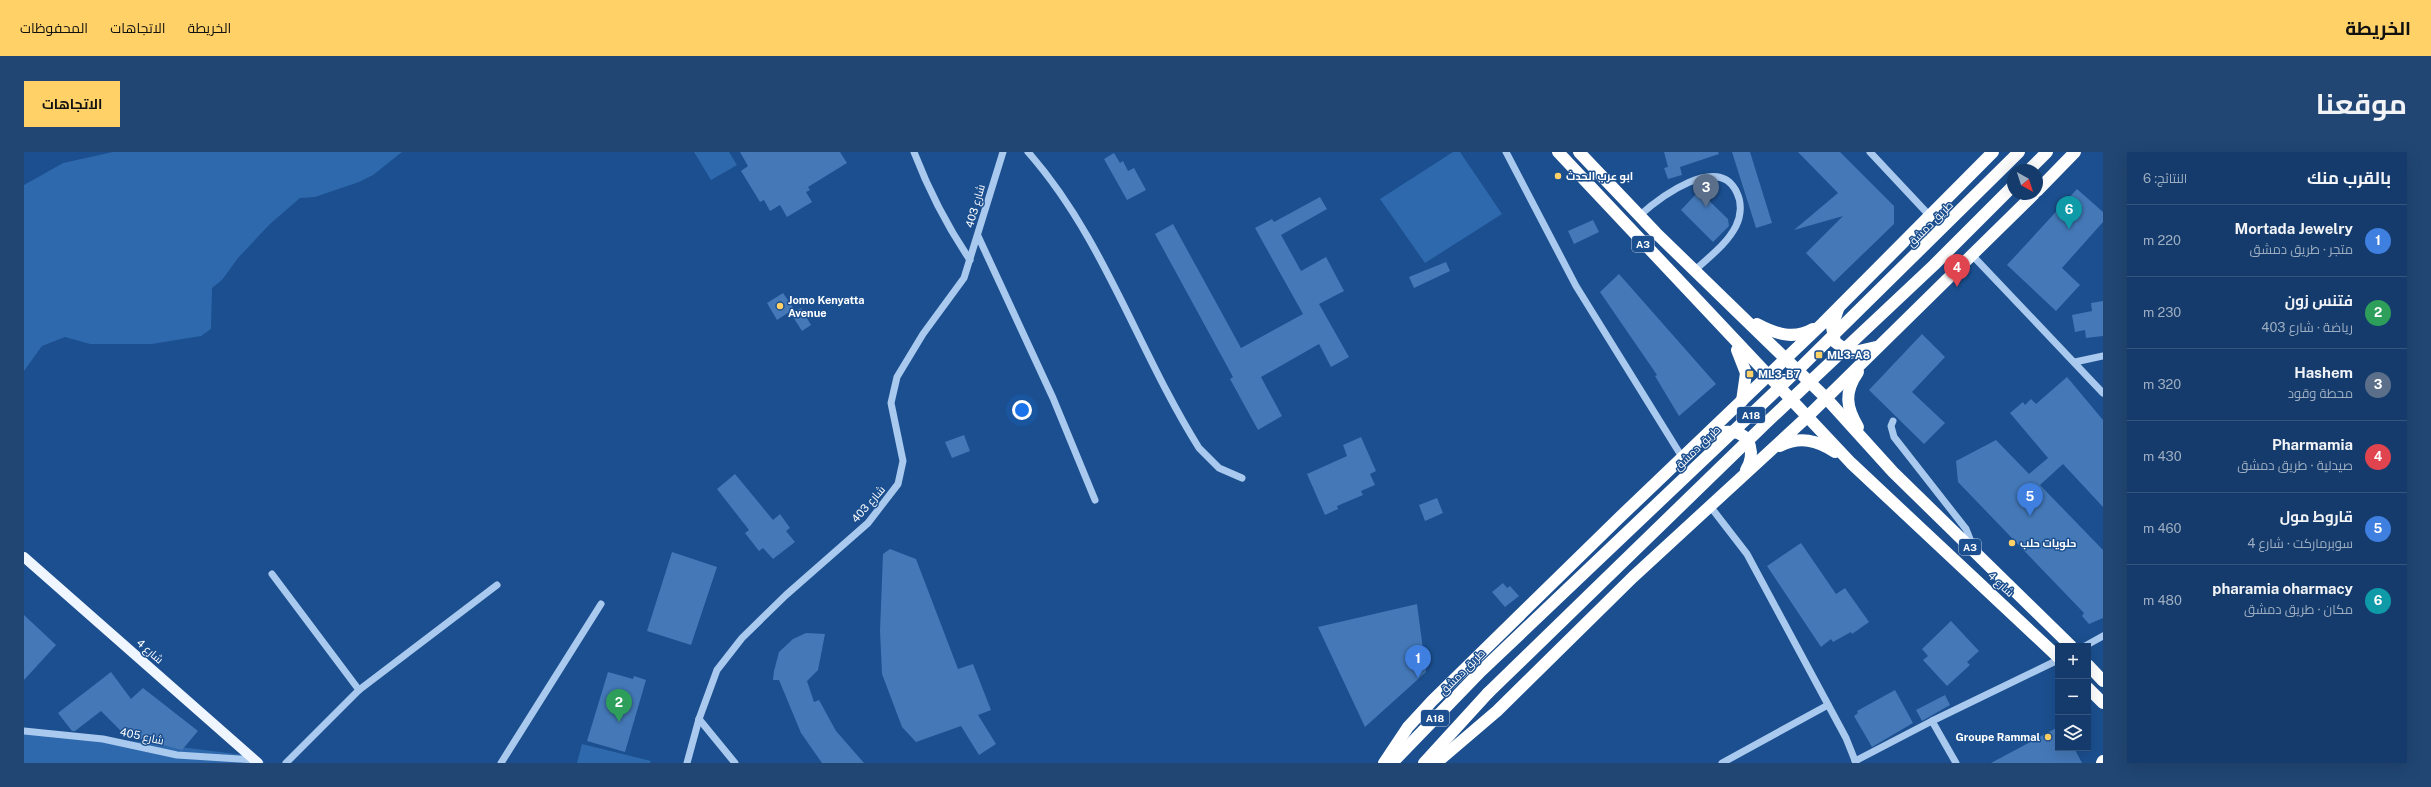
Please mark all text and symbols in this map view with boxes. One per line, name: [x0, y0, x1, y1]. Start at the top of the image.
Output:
text: الخريطة: [2345, 17, 2411, 39]
text: المحفوظات: [20, 20, 88, 36]
text: الاتجاهات: [110, 20, 166, 36]
text: الخريطة: [188, 20, 231, 36]
button: الاتجاهات: [24, 81, 120, 127]
text: موقعنا: [2316, 87, 2407, 120]
north arrow: [2007, 164, 2043, 200]
text: بالقرب منك: [2307, 168, 2391, 188]
place label: ابو عرب الحدث: [1566, 170, 1633, 184]
marker: ابو عرب الحدث: [1553, 171, 1563, 181]
text: النتائج: 6: [2143, 171, 2187, 186]
pin: 3: [1693, 174, 1719, 207]
street label: شارع 403: [963, 183, 989, 230]
pin: 6: [2056, 196, 2082, 229]
street label: طريق دمشق: [1905, 199, 1956, 250]
text: Mortada Jewelry: [2235, 220, 2353, 237]
text: 220 m: [2143, 233, 2181, 248]
text: 1: [2375, 233, 2381, 248]
road number: A3: [1632, 236, 1654, 252]
text: متجر · طريق دمشق: [2250, 242, 2353, 257]
pin: 4: [1944, 254, 1970, 287]
text: فتنس زون: [2285, 292, 2353, 309]
place label: Jomo Kenyatta Avenue: [788, 294, 865, 319]
marker: Jomo Kenyatta Avenue: [775, 301, 785, 311]
text: 230 m: [2143, 305, 2181, 320]
text: 2: [2374, 305, 2382, 320]
text: رياضة · شارع 403: [2261, 320, 2353, 335]
place label: ML3-A8: [1827, 349, 1870, 361]
marker: ML3-A8: [1814, 350, 1824, 360]
text: Hashem: [2294, 364, 2353, 381]
place label: ML3-B7: [1758, 368, 1801, 380]
marker: ML3-B7: [1745, 369, 1755, 379]
text: 320 m: [2143, 377, 2181, 392]
text: 3: [2374, 377, 2382, 392]
text: محطة وقود: [2288, 386, 2353, 401]
your location: [1012, 400, 1032, 420]
road number: A18: [1737, 407, 1765, 423]
street label: طريق دمشق: [1671, 423, 1723, 474]
text: Pharmamia: [2272, 436, 2353, 453]
text: 430 m: [2143, 449, 2182, 464]
text: 4: [2374, 449, 2382, 464]
text: صيدلية · طريق دمشق: [2237, 458, 2353, 473]
street label: شارع 403: [849, 483, 889, 526]
pin: 5: [2017, 483, 2043, 516]
text: قاروط مول: [2280, 508, 2353, 525]
text: 460 m: [2143, 521, 2182, 536]
text: 5: [2374, 521, 2382, 536]
text: سوبرماركت · شارع 4: [2247, 536, 2353, 551]
place label: حلويات حلب: [2020, 537, 2076, 551]
marker: حلويات حلب: [2007, 538, 2017, 548]
road number: A3: [1959, 539, 1981, 555]
street label: شارع 4: [1984, 569, 2016, 600]
text: pharamia oharmacy: [2212, 580, 2353, 597]
text: 480 m: [2143, 593, 2182, 608]
text: 6: [2374, 593, 2382, 608]
text: مكان · طريق دمشق: [2244, 602, 2353, 617]
street label: شارع 4: [133, 636, 166, 667]
map controls: [2055, 643, 2091, 751]
button: +: [2055, 643, 2091, 679]
pin: 1: [1405, 645, 1431, 678]
street label: طريق دمشق: [1437, 647, 1488, 698]
button: −: [2055, 679, 2091, 715]
pin: 2: [606, 689, 632, 722]
road number: A18: [1421, 710, 1449, 726]
button: layers: [2055, 715, 2091, 751]
street label: شارع 405: [118, 725, 165, 748]
place label: Groupe Rammal: [1956, 731, 2040, 743]
marker: Groupe Rammal: [2043, 732, 2053, 742]

